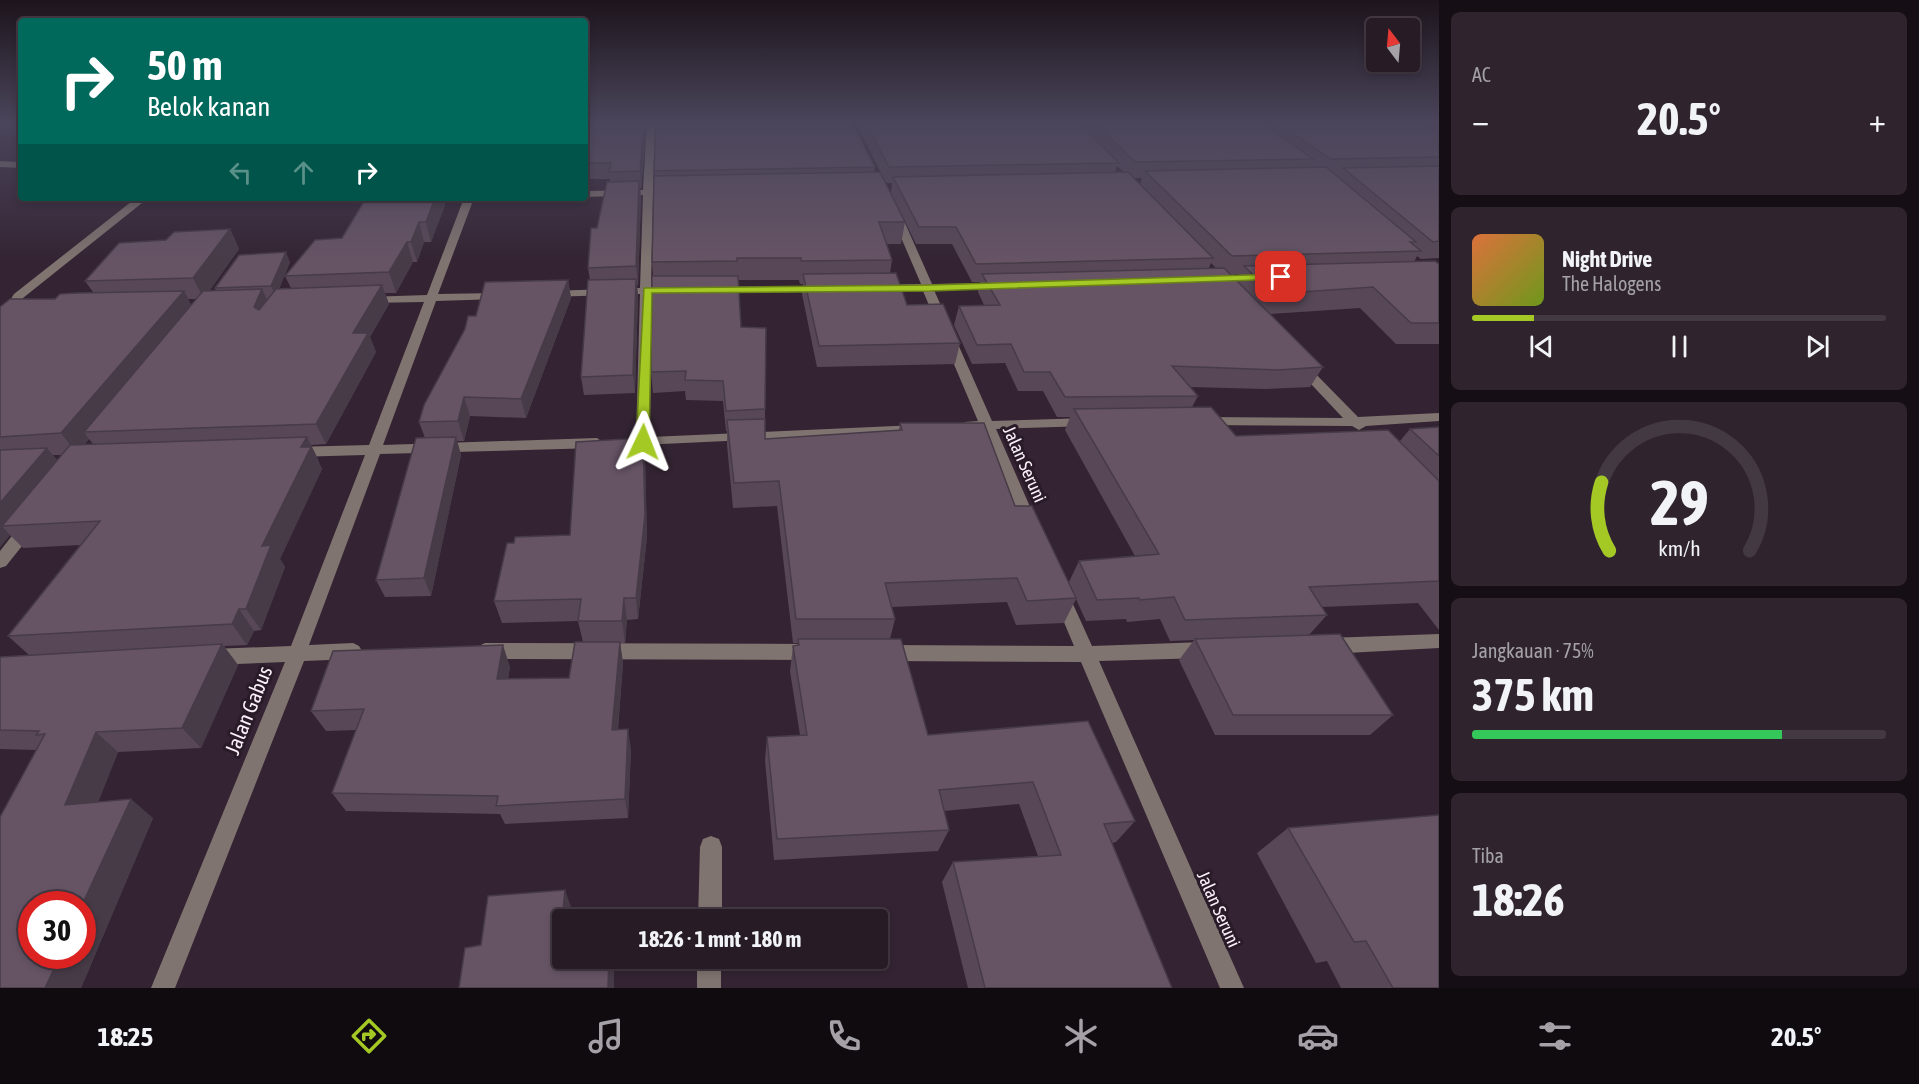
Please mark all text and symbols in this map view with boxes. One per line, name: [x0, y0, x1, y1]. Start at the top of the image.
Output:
north arrow: [1366, 18, 1420, 72]
map controls: [1366, 18, 1420, 72]
text: 50 m: [147, 41, 222, 89]
icon: right: [48, 42, 126, 120]
text: AC: [1472, 63, 1491, 86]
text: Belok kanan: [147, 91, 270, 122]
text: 20.5°: [1637, 93, 1721, 145]
text: −: [1472, 101, 1489, 139]
text: +: [1869, 101, 1886, 139]
icon: left: [224, 156, 257, 189]
icon: ahead: [287, 156, 320, 189]
icon: right: [350, 156, 383, 189]
text: Night Drive: [1562, 246, 1652, 272]
pin: [1255, 251, 1306, 302]
icon: arrive: [1264, 260, 1297, 293]
text: The Halogens: [1562, 272, 1661, 295]
icon: previous: [1525, 330, 1558, 363]
icon: pause: [1663, 330, 1696, 363]
icon: next: [1801, 330, 1834, 363]
position arrow: [611, 410, 675, 474]
street label: Jalan Seruni: [999, 423, 1051, 505]
text: 29: [1650, 467, 1708, 538]
text: km/h: [1658, 536, 1700, 561]
text: Jangkauan · 75%: [1472, 639, 1594, 662]
street label: Jalan Gabus: [219, 662, 277, 758]
text: 375 km: [1472, 669, 1594, 721]
text: Tiba: [1472, 844, 1504, 867]
street label: Jalan Seruni: [1193, 868, 1245, 950]
text: 18:26: [1472, 874, 1565, 926]
speed limit sign: 30: [18, 891, 96, 969]
text: 18:26 · 1 mnt · 180 m: [639, 926, 801, 952]
icon: directions: [348, 1015, 390, 1057]
icon: music: [585, 1015, 627, 1057]
icon: phone: [823, 1015, 865, 1057]
icon: climate: [1060, 1015, 1102, 1057]
icon: car: [1297, 1015, 1339, 1057]
icon: filters: [1534, 1015, 1576, 1057]
text: 18:25: [98, 1021, 153, 1052]
text: 20.5°: [1771, 1021, 1821, 1052]

